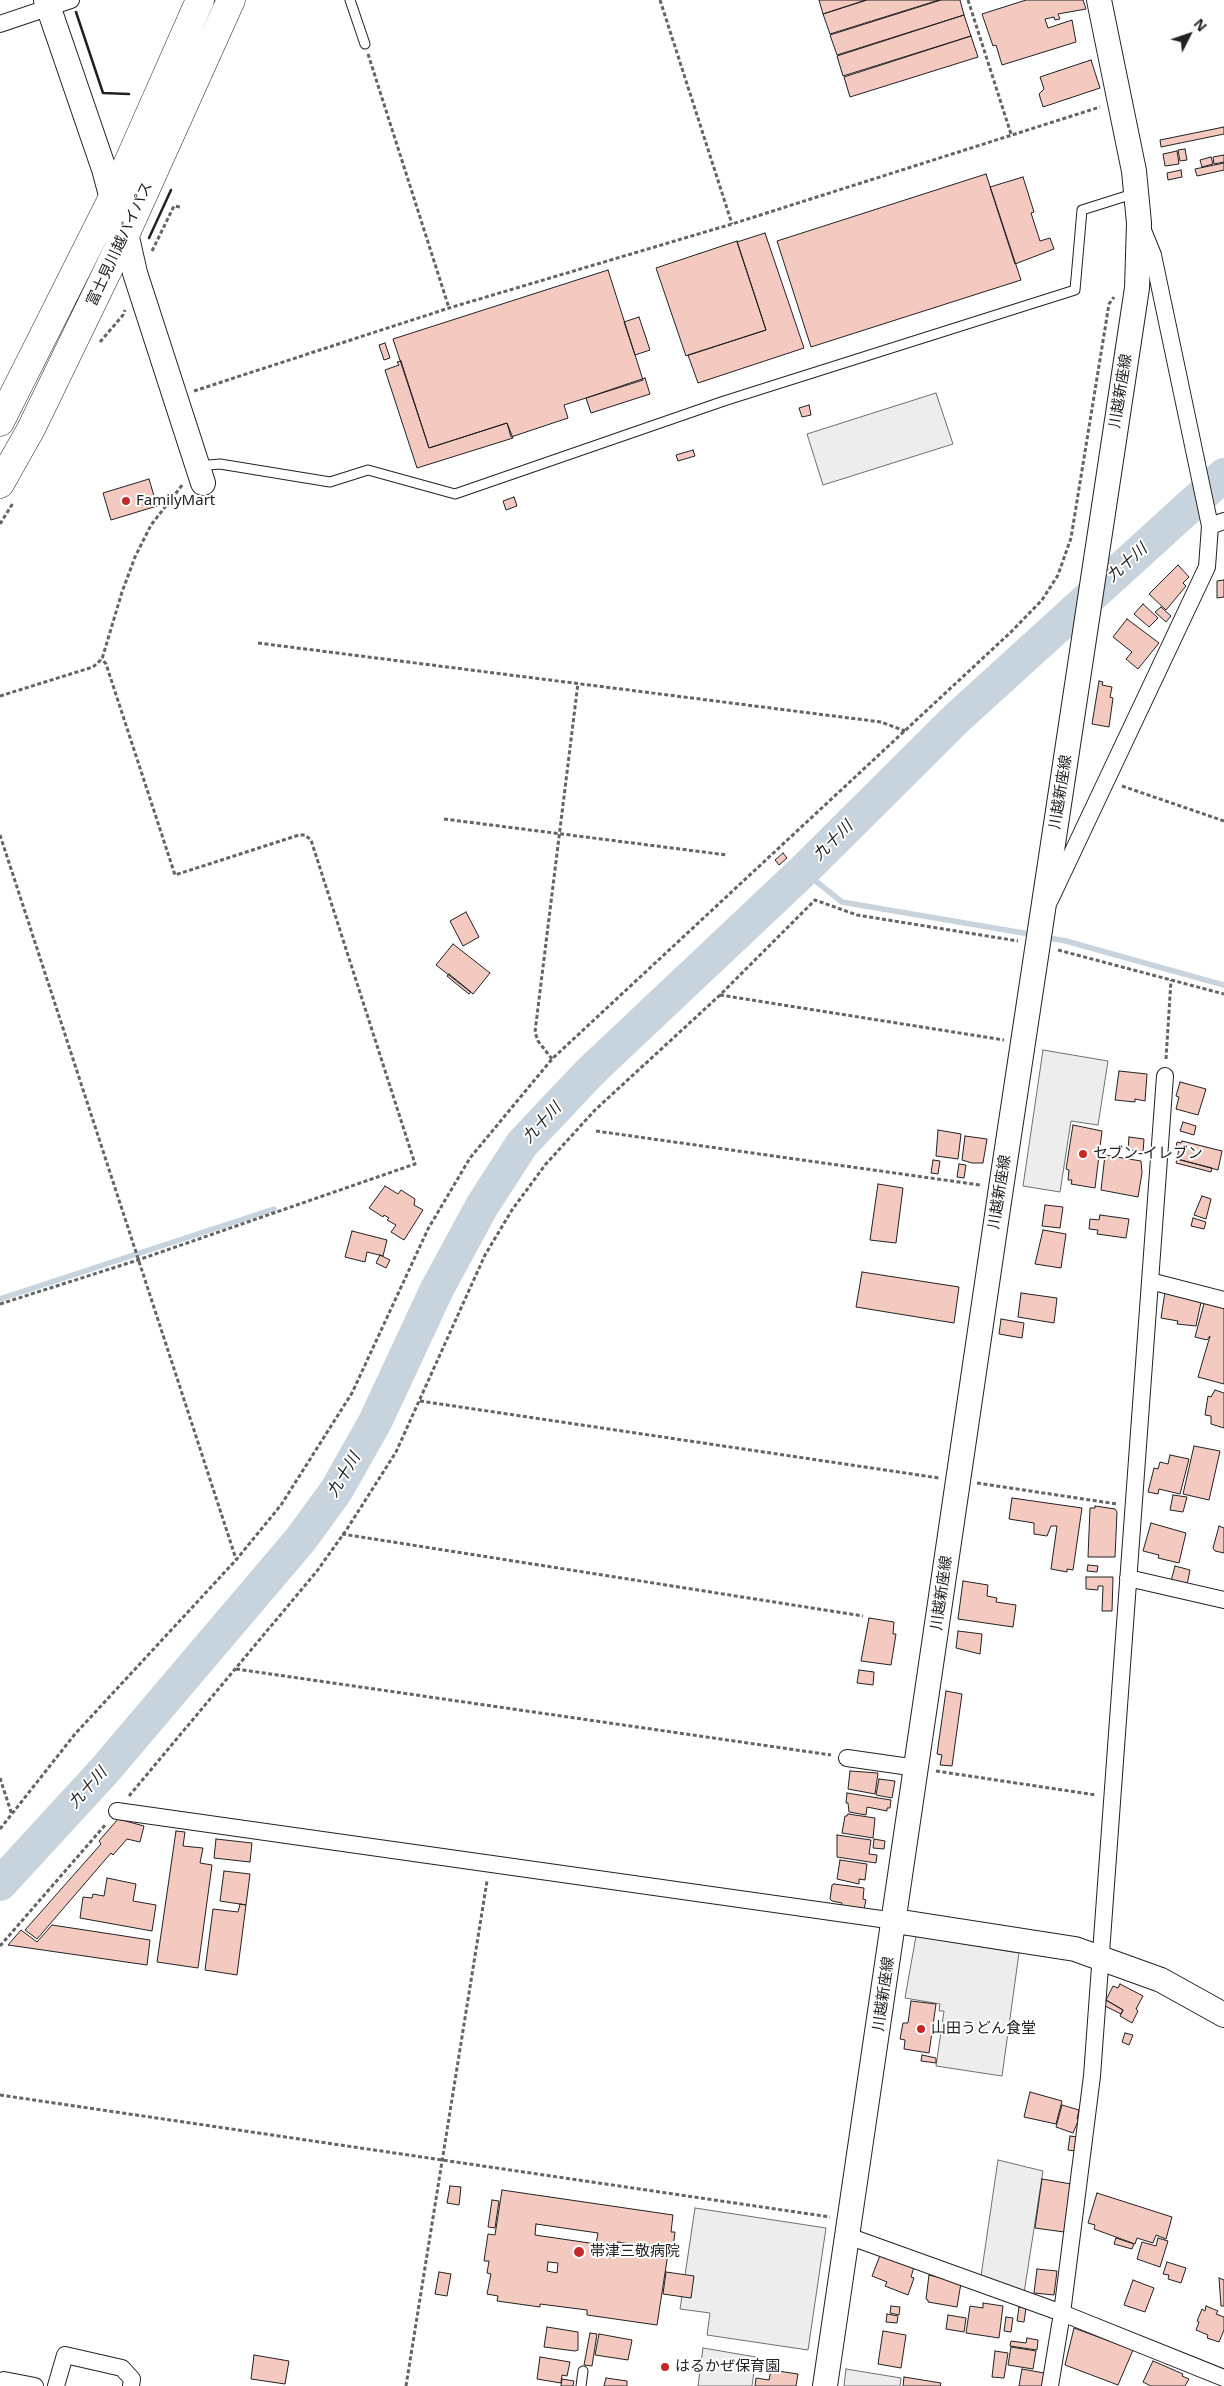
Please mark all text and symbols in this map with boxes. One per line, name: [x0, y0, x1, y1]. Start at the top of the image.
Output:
north arrow: [1164, 10, 1214, 60]
text: N: [1190, 14, 1212, 35]
street label: 富士見川越バイパス: [83, 179, 157, 309]
street label: 川越新座線: [1106, 353, 1136, 429]
place label: FamilyMart: [136, 492, 215, 510]
marker: FamilyMart: [120, 495, 132, 507]
water label: 九十川: [1103, 540, 1151, 586]
street label: 川越新座線: [1046, 754, 1076, 830]
water label: 九十川: [809, 817, 857, 865]
water label: 九十川: [519, 1099, 565, 1147]
place label: セブン-イレブン: [1093, 1145, 1203, 1163]
marker: セブン-イレブン: [1077, 1148, 1089, 1160]
street label: 川越新座線: [985, 1154, 1015, 1230]
water label: 九十川: [323, 1449, 365, 1501]
street label: 川越新座線: [928, 1555, 956, 1631]
water label: 九十川: [65, 1764, 111, 1812]
street label: 川越新座線: [870, 1956, 898, 2032]
place label: 山田うどん食堂: [931, 2020, 1036, 2038]
marker: 山田うどん食堂: [915, 2023, 927, 2035]
place label: 帯津三敬病院: [590, 2243, 680, 2261]
marker: 帯津三敬病院: [572, 2245, 586, 2259]
place label: はるかぜ保育園: [675, 2358, 780, 2376]
marker: はるかぜ保育園: [659, 2361, 671, 2373]

